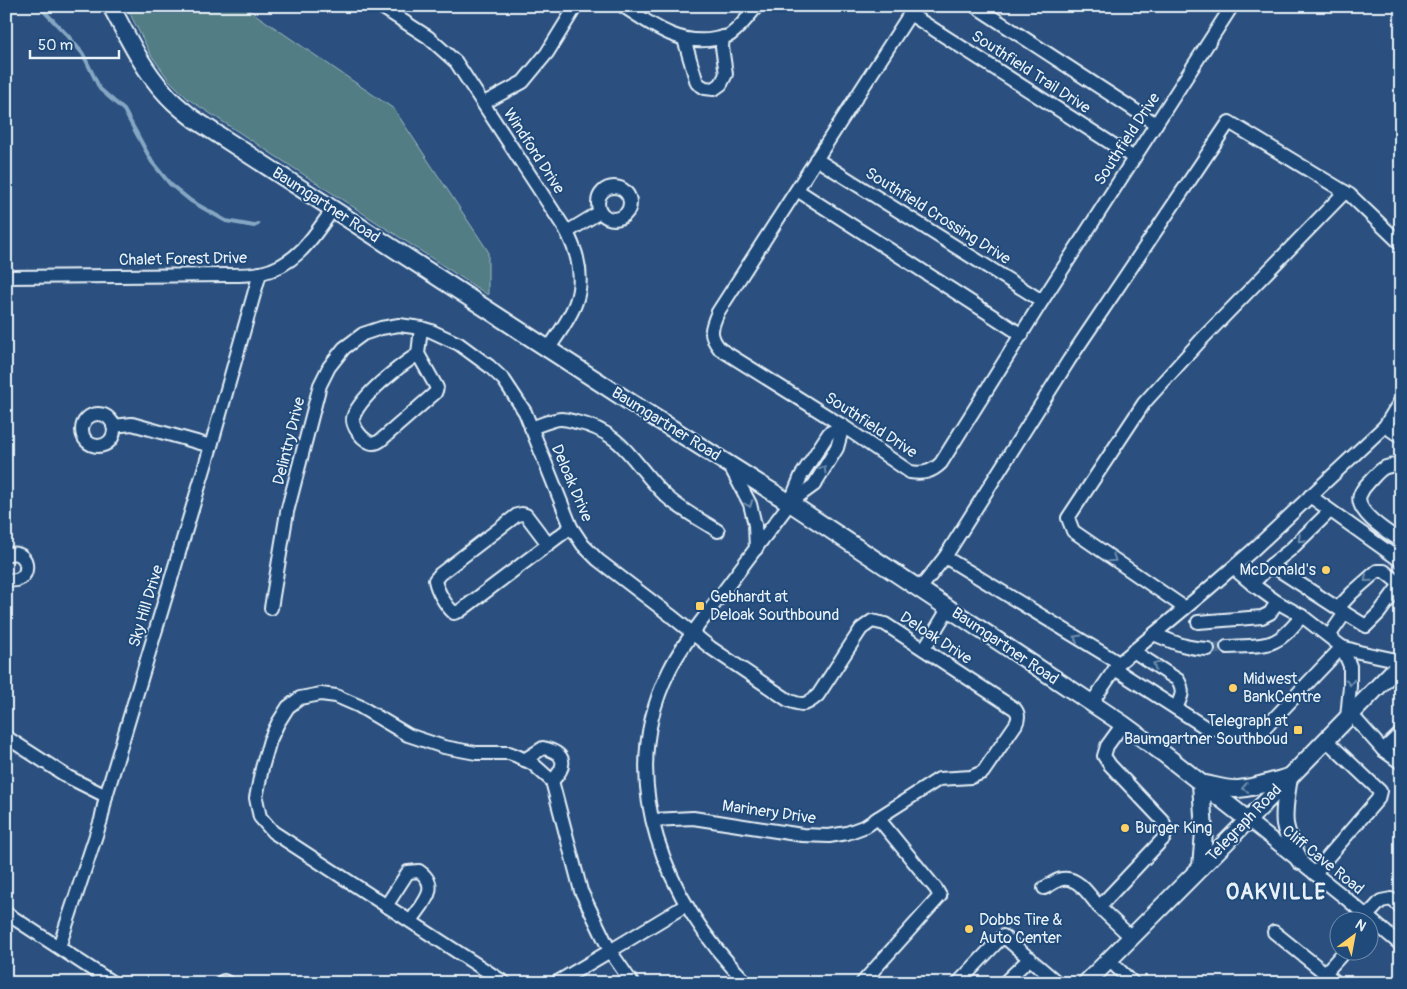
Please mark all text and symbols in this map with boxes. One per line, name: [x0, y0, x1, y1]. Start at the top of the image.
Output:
street label: Southfield Trail Drive: [968, 26, 1094, 118]
scale bar: [30, 28, 119, 60]
text: 50 m: [38, 36, 73, 55]
street label: Southfield Drive: [1090, 89, 1164, 189]
street label: Windford Drive: [499, 104, 569, 198]
street label: Baumgartner Road: [268, 163, 384, 247]
street label: Southfield Crossing Drive: [862, 163, 1015, 269]
street label: Chalet Forest Drive: [119, 248, 247, 270]
street label: Baumgartner Road: [608, 382, 724, 466]
street label: Southfield Drive: [821, 388, 921, 462]
street label: Delintry Drive: [268, 395, 310, 487]
street label: Deloak Drive: [547, 441, 597, 525]
one-way arrow: [817, 466, 827, 475]
one-way arrow: [743, 499, 753, 508]
one-way arrow: [1298, 533, 1307, 542]
one-way arrow: [1107, 553, 1117, 562]
place label: McDonald's: [1239, 560, 1316, 580]
street label: Sky Hill Drive: [124, 563, 168, 649]
marker: McDonald's: [1320, 564, 1332, 576]
one-way arrow: [1363, 573, 1372, 582]
place label: Gebhardt at Deloak Southbound: [710, 587, 839, 625]
marker: Gebhardt at Deloak Southbound: [694, 600, 706, 612]
street label: Baumgartner Road: [948, 603, 1062, 689]
street label: Deloak Drive: [896, 607, 976, 669]
one-way arrow: [1074, 634, 1083, 644]
one-way arrow: [1152, 662, 1161, 672]
place label: Midwest BankCentre: [1243, 669, 1321, 707]
one-way arrow: [1344, 678, 1355, 686]
marker: Midwest BankCentre: [1227, 682, 1239, 694]
place label: Telegraph at Baumgartner Southboud: [1124, 711, 1289, 749]
marker: Telegraph at Baumgartner Southboud: [1292, 724, 1304, 736]
street label: Telegraph Road: [1202, 780, 1286, 866]
one-way arrow: [1241, 782, 1250, 792]
street label: Marinery Drive: [721, 796, 817, 828]
place label: Burger King: [1135, 818, 1212, 838]
street label: Cliff Cave Road: [1278, 821, 1368, 899]
marker: Burger King: [1119, 822, 1131, 834]
district label: OAKVILLE: [1226, 879, 1326, 906]
place label: Dobbs Tire & Auto Center: [979, 910, 1062, 948]
north arrow: [1330, 912, 1380, 962]
text: N: [1352, 916, 1369, 935]
marker: Dobbs Tire & Auto Center: [963, 923, 975, 935]

